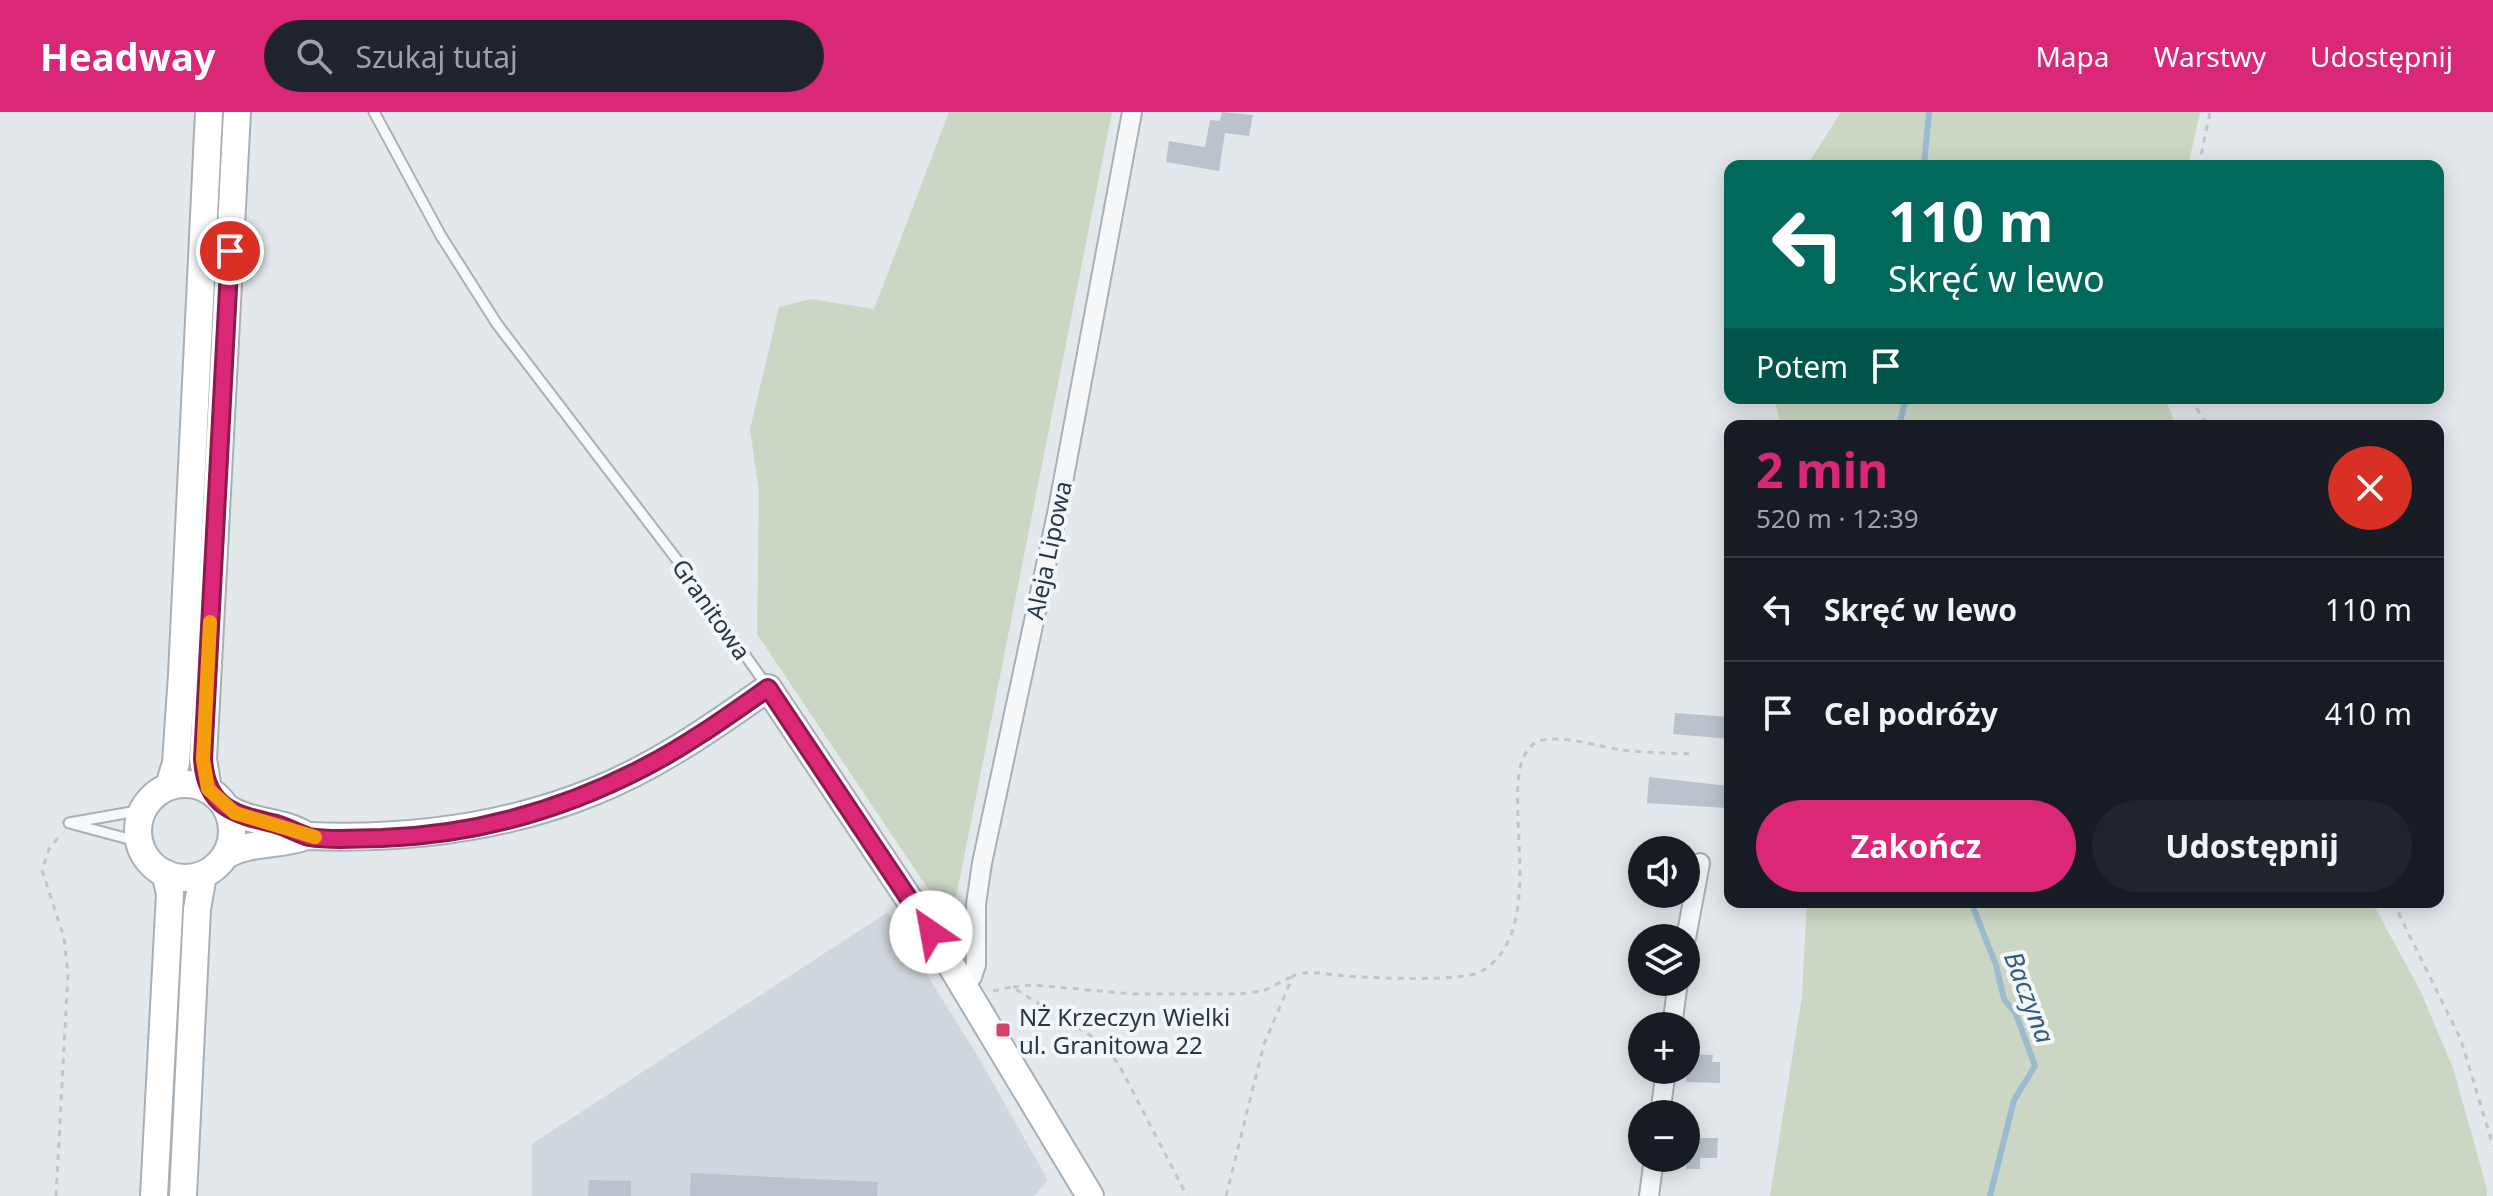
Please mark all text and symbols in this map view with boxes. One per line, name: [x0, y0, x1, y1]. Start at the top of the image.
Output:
search box: [264, 20, 824, 92]
text: Headway: [40, 30, 216, 82]
icon: search: [292, 34, 336, 78]
text: Szukaj tutaj: [356, 36, 518, 77]
text: Mapa: [2035, 37, 2110, 75]
text: Warstwy: [2154, 37, 2266, 75]
text: Udostępnij: [2310, 37, 2453, 75]
text: 110 m: [1888, 182, 2053, 258]
icon: left: [1756, 192, 1860, 296]
pin: [196, 217, 264, 285]
icon: arrive: [208, 229, 252, 273]
text: Skręć w lewo: [1888, 254, 2105, 303]
icon: arrive: [1864, 344, 1908, 388]
text: Potem: [1756, 346, 1848, 387]
text: 2 min: [1756, 437, 1888, 502]
button: close: [2328, 446, 2412, 530]
street label: Aleja Lipowa: [1017, 478, 1079, 622]
text: 520 m · 12:39: [1756, 500, 1919, 536]
street label: Granitowa: [665, 552, 759, 666]
icon: left: [1756, 587, 1800, 631]
text: Skręć w lewo: [1824, 589, 2017, 630]
text: 110 m: [2325, 589, 2412, 630]
icon: arrive: [1756, 691, 1800, 735]
text: Cel podróży: [1824, 693, 1998, 734]
text: 410 m: [2325, 693, 2412, 734]
button: Zakończ: [1756, 800, 2076, 892]
button: Udostępnij: [2092, 800, 2412, 892]
map controls: [1628, 836, 1700, 1172]
button: sound: [1628, 836, 1700, 908]
position arrow: [889, 890, 973, 974]
button: layers: [1628, 924, 1700, 996]
water label: Baczyna: [1996, 946, 2064, 1048]
place label: NŻ Krzeczyn Wielki ul. Granitowa 22: [1019, 1000, 1230, 1061]
button: +: [1628, 1012, 1700, 1084]
marker: NŻ Krzeczyn Wielki ul. Granitowa 22: [994, 1021, 1012, 1039]
button: −: [1628, 1100, 1700, 1172]

